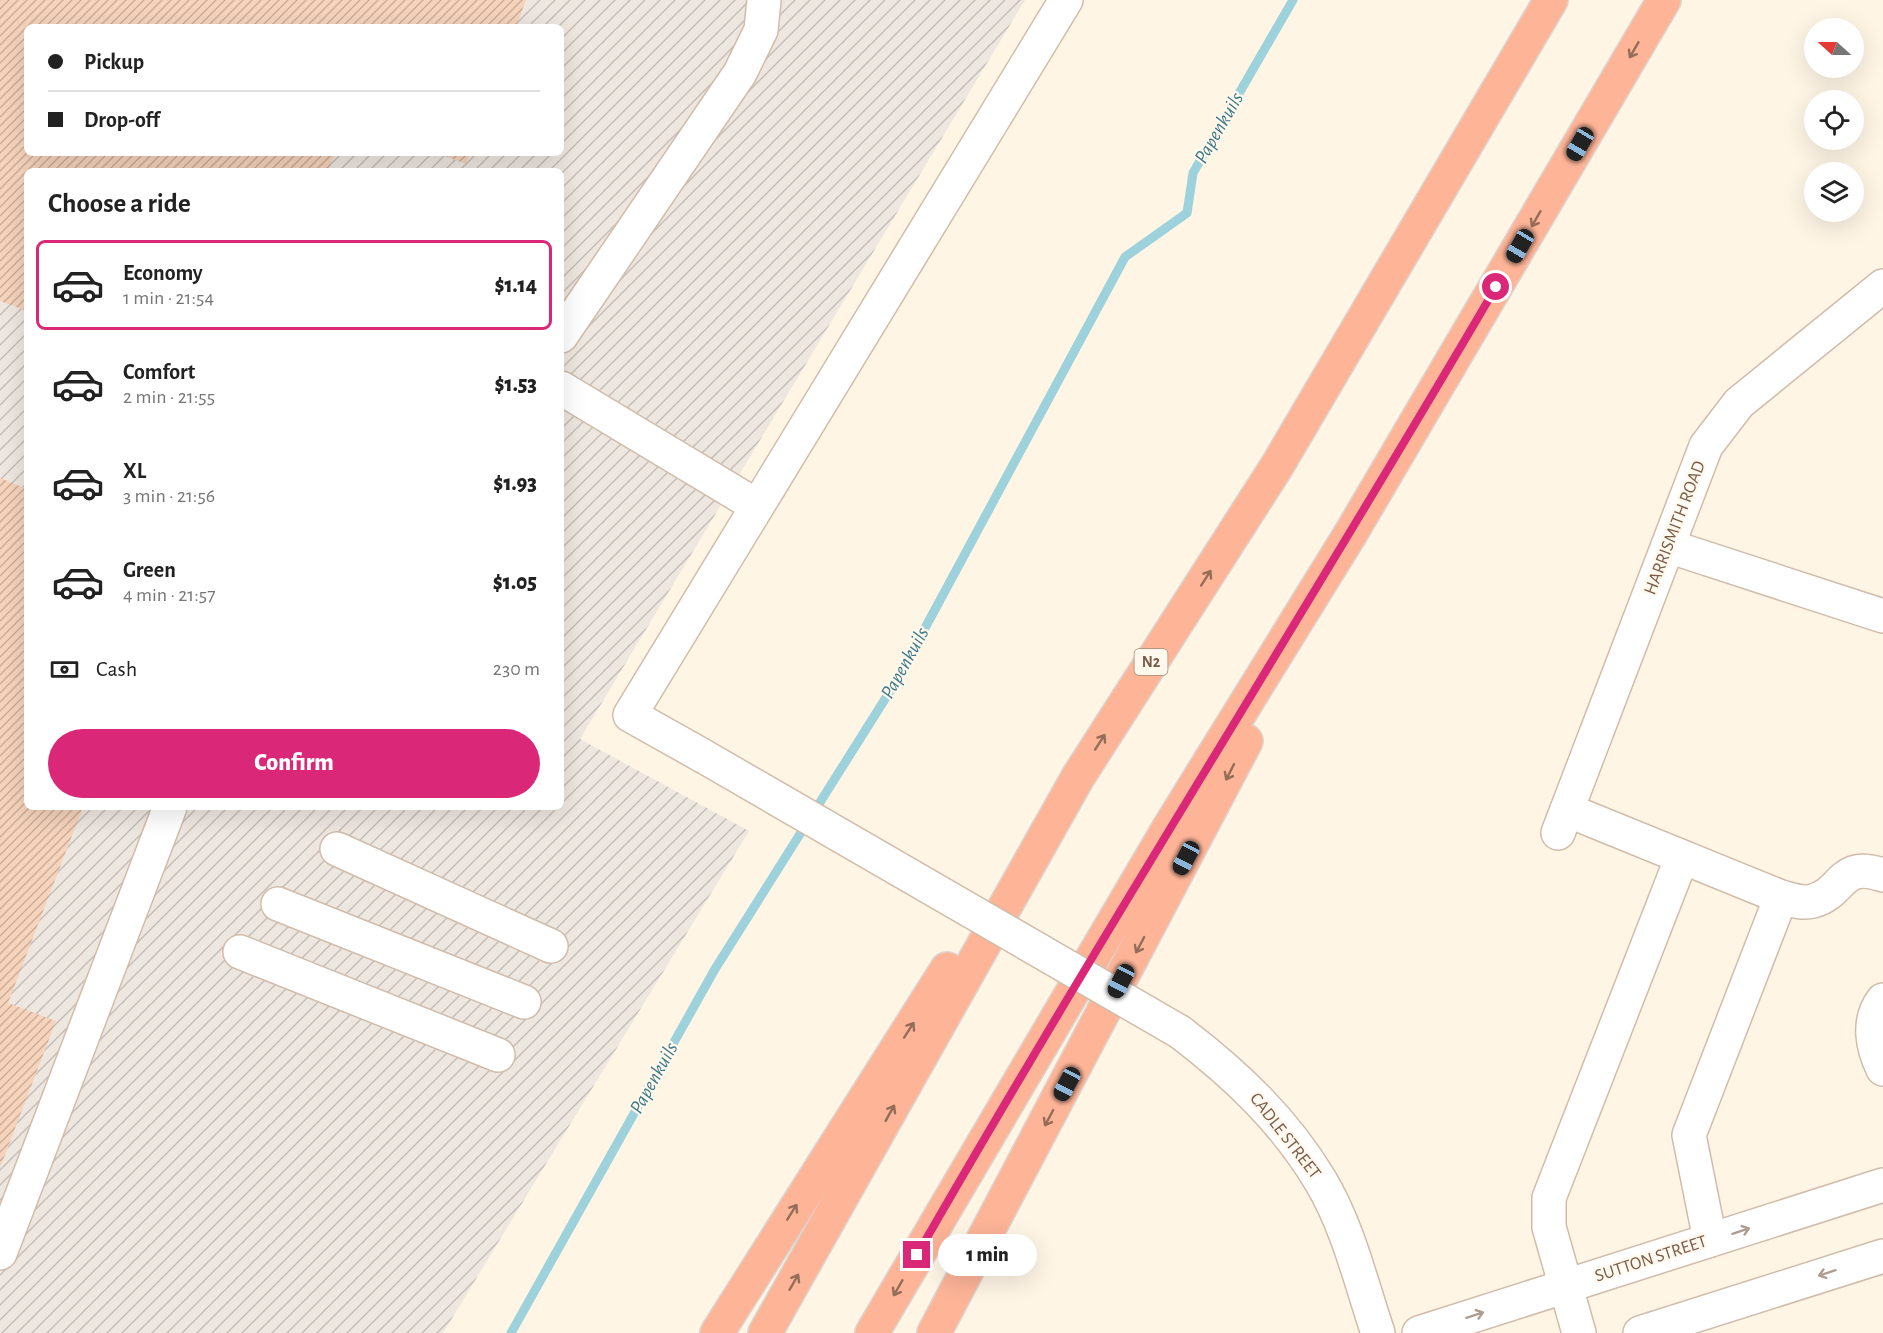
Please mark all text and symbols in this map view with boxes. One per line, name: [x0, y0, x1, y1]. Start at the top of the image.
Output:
north arrow: [1804, 18, 1864, 78]
map controls: [1804, 18, 1864, 222]
one-way arrow: [1628, 42, 1640, 59]
text: Pickup: [84, 51, 144, 73]
water label: Papenkuils: [1191, 89, 1247, 167]
button: locate: [1804, 90, 1864, 150]
text: Drop-off: [84, 109, 160, 131]
car: [1563, 124, 1597, 164]
button: layers: [1804, 162, 1864, 222]
text: Choose a ride: [48, 190, 191, 217]
one-way arrow: [1529, 210, 1541, 227]
car: [1503, 226, 1537, 266]
icon: car: [51, 258, 105, 312]
text: Economy: [123, 262, 203, 284]
route start: [1482, 273, 1509, 300]
text: $1.14: [494, 274, 537, 296]
text: 1 min · 21:54: [123, 288, 214, 308]
icon: car: [51, 357, 105, 411]
text: Comfort: [123, 361, 195, 383]
text: $1.53: [494, 373, 537, 395]
text: 2 min · 21:55: [123, 387, 215, 407]
icon: car: [51, 456, 105, 510]
street label: HARRISMITH ROAD: [1641, 459, 1709, 597]
text: XL: [123, 460, 146, 482]
text: $1.93: [493, 472, 537, 494]
text: 3 min · 21:56: [123, 486, 215, 506]
icon: car: [51, 555, 105, 609]
text: Green: [123, 559, 176, 581]
one-way arrow: [1200, 570, 1212, 587]
text: $1.05: [493, 571, 537, 593]
text: 4 min · 21:57: [123, 585, 216, 605]
water label: Papenkuils: [877, 624, 933, 702]
road number: N2: [1134, 649, 1168, 675]
icon: cash: [48, 653, 81, 686]
text: Cash: [96, 658, 137, 680]
text: 230 m: [493, 659, 540, 679]
button: Confirm: [48, 729, 540, 798]
one-way arrow: [1094, 734, 1106, 751]
one-way arrow: [1223, 763, 1235, 781]
car: [1170, 838, 1202, 878]
one-way arrow: [1134, 936, 1145, 954]
car: [1105, 961, 1137, 1001]
one-way arrow: [903, 1022, 915, 1039]
water label: Papenkuils: [626, 1039, 682, 1117]
car: [1051, 1064, 1083, 1104]
street label: CADLE STREET: [1246, 1090, 1324, 1183]
one-way arrow: [885, 1104, 897, 1121]
one-way arrow: [1043, 1109, 1055, 1126]
one-way arrow: [787, 1204, 799, 1221]
one-way arrow: [1731, 1224, 1750, 1235]
street label: SUTTON STREET: [1593, 1232, 1709, 1286]
callout: 1 min: [938, 1234, 1037, 1276]
route end: [903, 1241, 930, 1268]
text: 1 min: [966, 1245, 1009, 1265]
one-way arrow: [1818, 1269, 1837, 1280]
one-way arrow: [788, 1274, 800, 1291]
one-way arrow: [892, 1279, 904, 1296]
one-way arrow: [1465, 1309, 1484, 1320]

